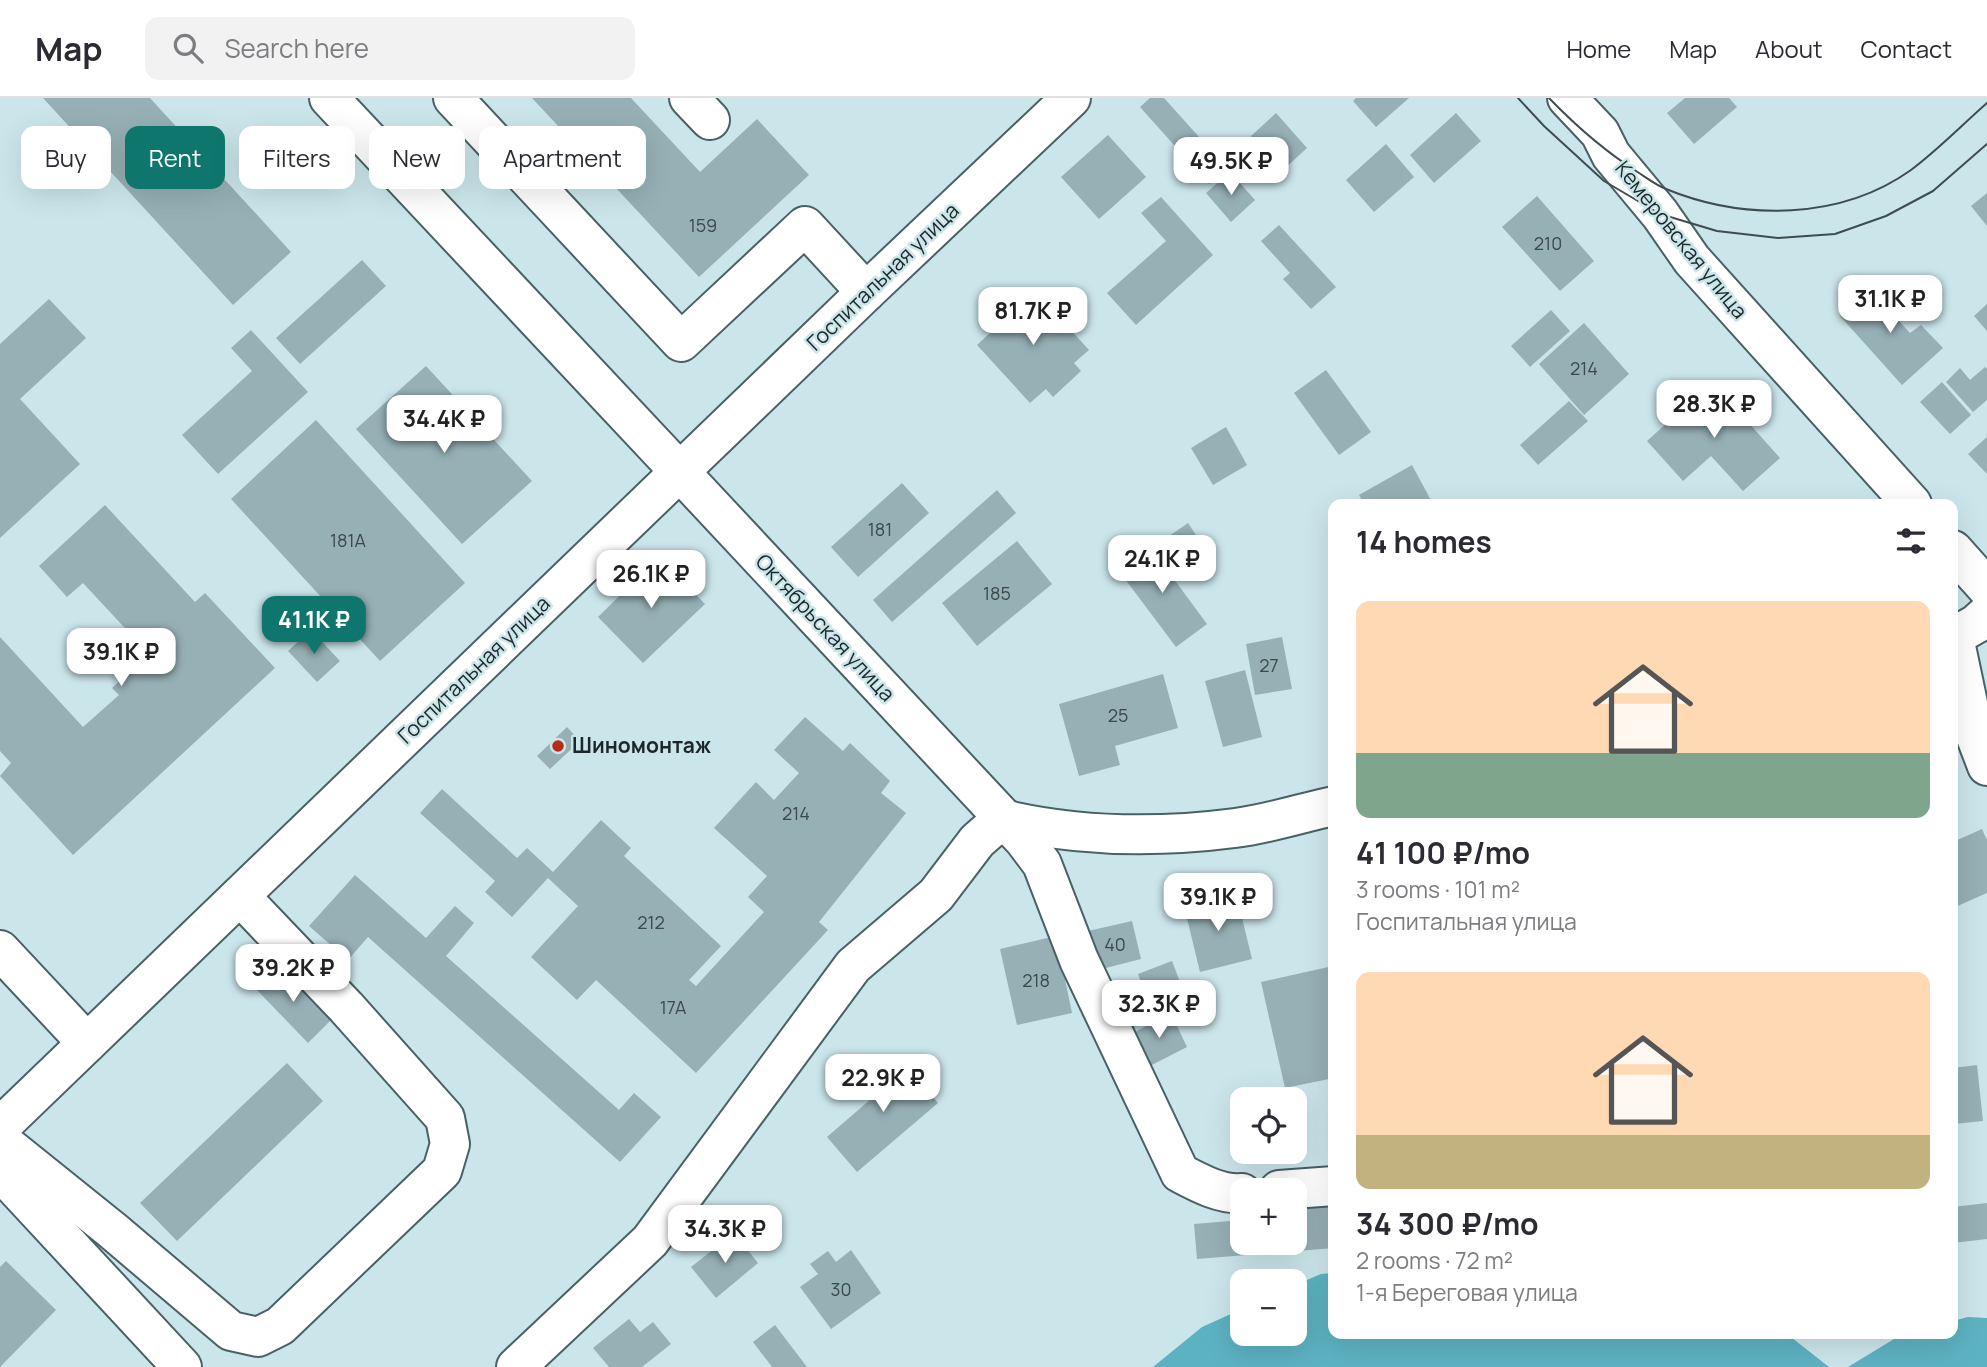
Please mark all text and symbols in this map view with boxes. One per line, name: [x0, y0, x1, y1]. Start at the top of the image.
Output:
search box: [145, 17, 635, 80]
text: Map: [35, 26, 103, 71]
icon: search: [169, 29, 207, 67]
text: Search here: [225, 30, 369, 66]
text: Home: [1566, 32, 1631, 65]
text: Map: [1669, 32, 1717, 65]
text: About: [1755, 32, 1823, 65]
text: Contact: [1861, 32, 1952, 65]
chip: Buy: [21, 126, 111, 189]
chip: Rent: [125, 126, 225, 189]
chip: Filters: [239, 126, 355, 189]
chip: New: [369, 126, 465, 189]
chip: Apartment: [479, 126, 646, 189]
pin: 49.5K ₽: [1166, 138, 1296, 197]
text: 49.5K ₽: [1190, 144, 1272, 176]
street label: Кемеровская улица: [1609, 155, 1754, 324]
street label: Госпитальная улица: [800, 196, 964, 356]
house number: 159: [689, 213, 717, 237]
house number: 210: [1534, 231, 1562, 255]
pin: 31.1K ₽: [1825, 275, 1955, 335]
text: 31.1K ₽: [1854, 282, 1926, 314]
pin: 81.7K ₽: [968, 288, 1098, 347]
text: 81.7K ₽: [994, 294, 1072, 326]
house number: 214: [1570, 356, 1598, 380]
pin: 28.3K ₽: [1649, 380, 1779, 440]
text: 28.3K ₽: [1673, 387, 1755, 419]
pin: 34.4K ₽: [379, 396, 509, 455]
text: 34.4K ₽: [403, 402, 485, 434]
house number: 181: [868, 517, 892, 541]
text: 14 homes: [1356, 521, 1492, 562]
icon: filters: [1892, 522, 1930, 560]
house number: 181А: [330, 528, 367, 552]
pin: 24.1K ₽: [1097, 536, 1227, 595]
text: 24.1K ₽: [1124, 542, 1200, 574]
street label: Октябрьская улица: [750, 547, 902, 707]
pin: 26.1K ₽: [586, 550, 716, 610]
text: 26.1K ₽: [612, 557, 690, 589]
house number: 185: [983, 581, 1011, 605]
street label: Госпитальная улица: [391, 589, 555, 749]
pin: 41.1K ₽: [249, 596, 379, 656]
text: 41.1K ₽: [278, 603, 350, 635]
pin: 39.1K ₽: [56, 628, 186, 688]
text: 39.1K ₽: [83, 635, 159, 667]
icon: home: [1580, 646, 1706, 772]
house number: 27: [1259, 653, 1279, 677]
house number: 25: [1108, 703, 1128, 727]
place label: Шиномонтаж: [572, 731, 711, 759]
marker: Шиномонтаж: [550, 738, 566, 754]
house number: 214: [782, 801, 810, 825]
text: 41 100 ₽/mo: [1356, 832, 1530, 873]
text: 3 rooms · 101 m²: [1356, 873, 1520, 905]
pin: 39.1K ₽: [1153, 874, 1283, 933]
text: 39.1K ₽: [1180, 880, 1256, 912]
text: Госпитальная улица: [1356, 905, 1577, 937]
house number: 212: [637, 910, 665, 934]
house number: 40: [1104, 932, 1126, 956]
pin: 39.2K ₽: [228, 944, 358, 1004]
text: 39.2K ₽: [251, 951, 335, 983]
house number: 218: [1022, 968, 1050, 992]
pin: 32.3K ₽: [1094, 981, 1224, 1040]
text: 32.3K ₽: [1118, 987, 1200, 1019]
house number: 17А: [660, 995, 687, 1019]
icon: home: [1580, 1017, 1706, 1143]
pin: 22.9K ₽: [818, 1054, 948, 1114]
text: 22.9K ₽: [841, 1061, 925, 1093]
map controls: [1230, 1087, 1307, 1346]
button: locate: [1230, 1087, 1307, 1164]
button: +: [1230, 1178, 1307, 1255]
text: 34 300 ₽/mo: [1356, 1203, 1539, 1244]
pin: 34.3K ₽: [660, 1206, 790, 1265]
text: 34.3K ₽: [684, 1212, 766, 1244]
text: 2 rooms · 72 m²: [1356, 1244, 1513, 1276]
button: −: [1230, 1269, 1307, 1346]
text: 1-я Береговая улица: [1356, 1276, 1578, 1308]
house number: 30: [831, 1277, 851, 1301]

